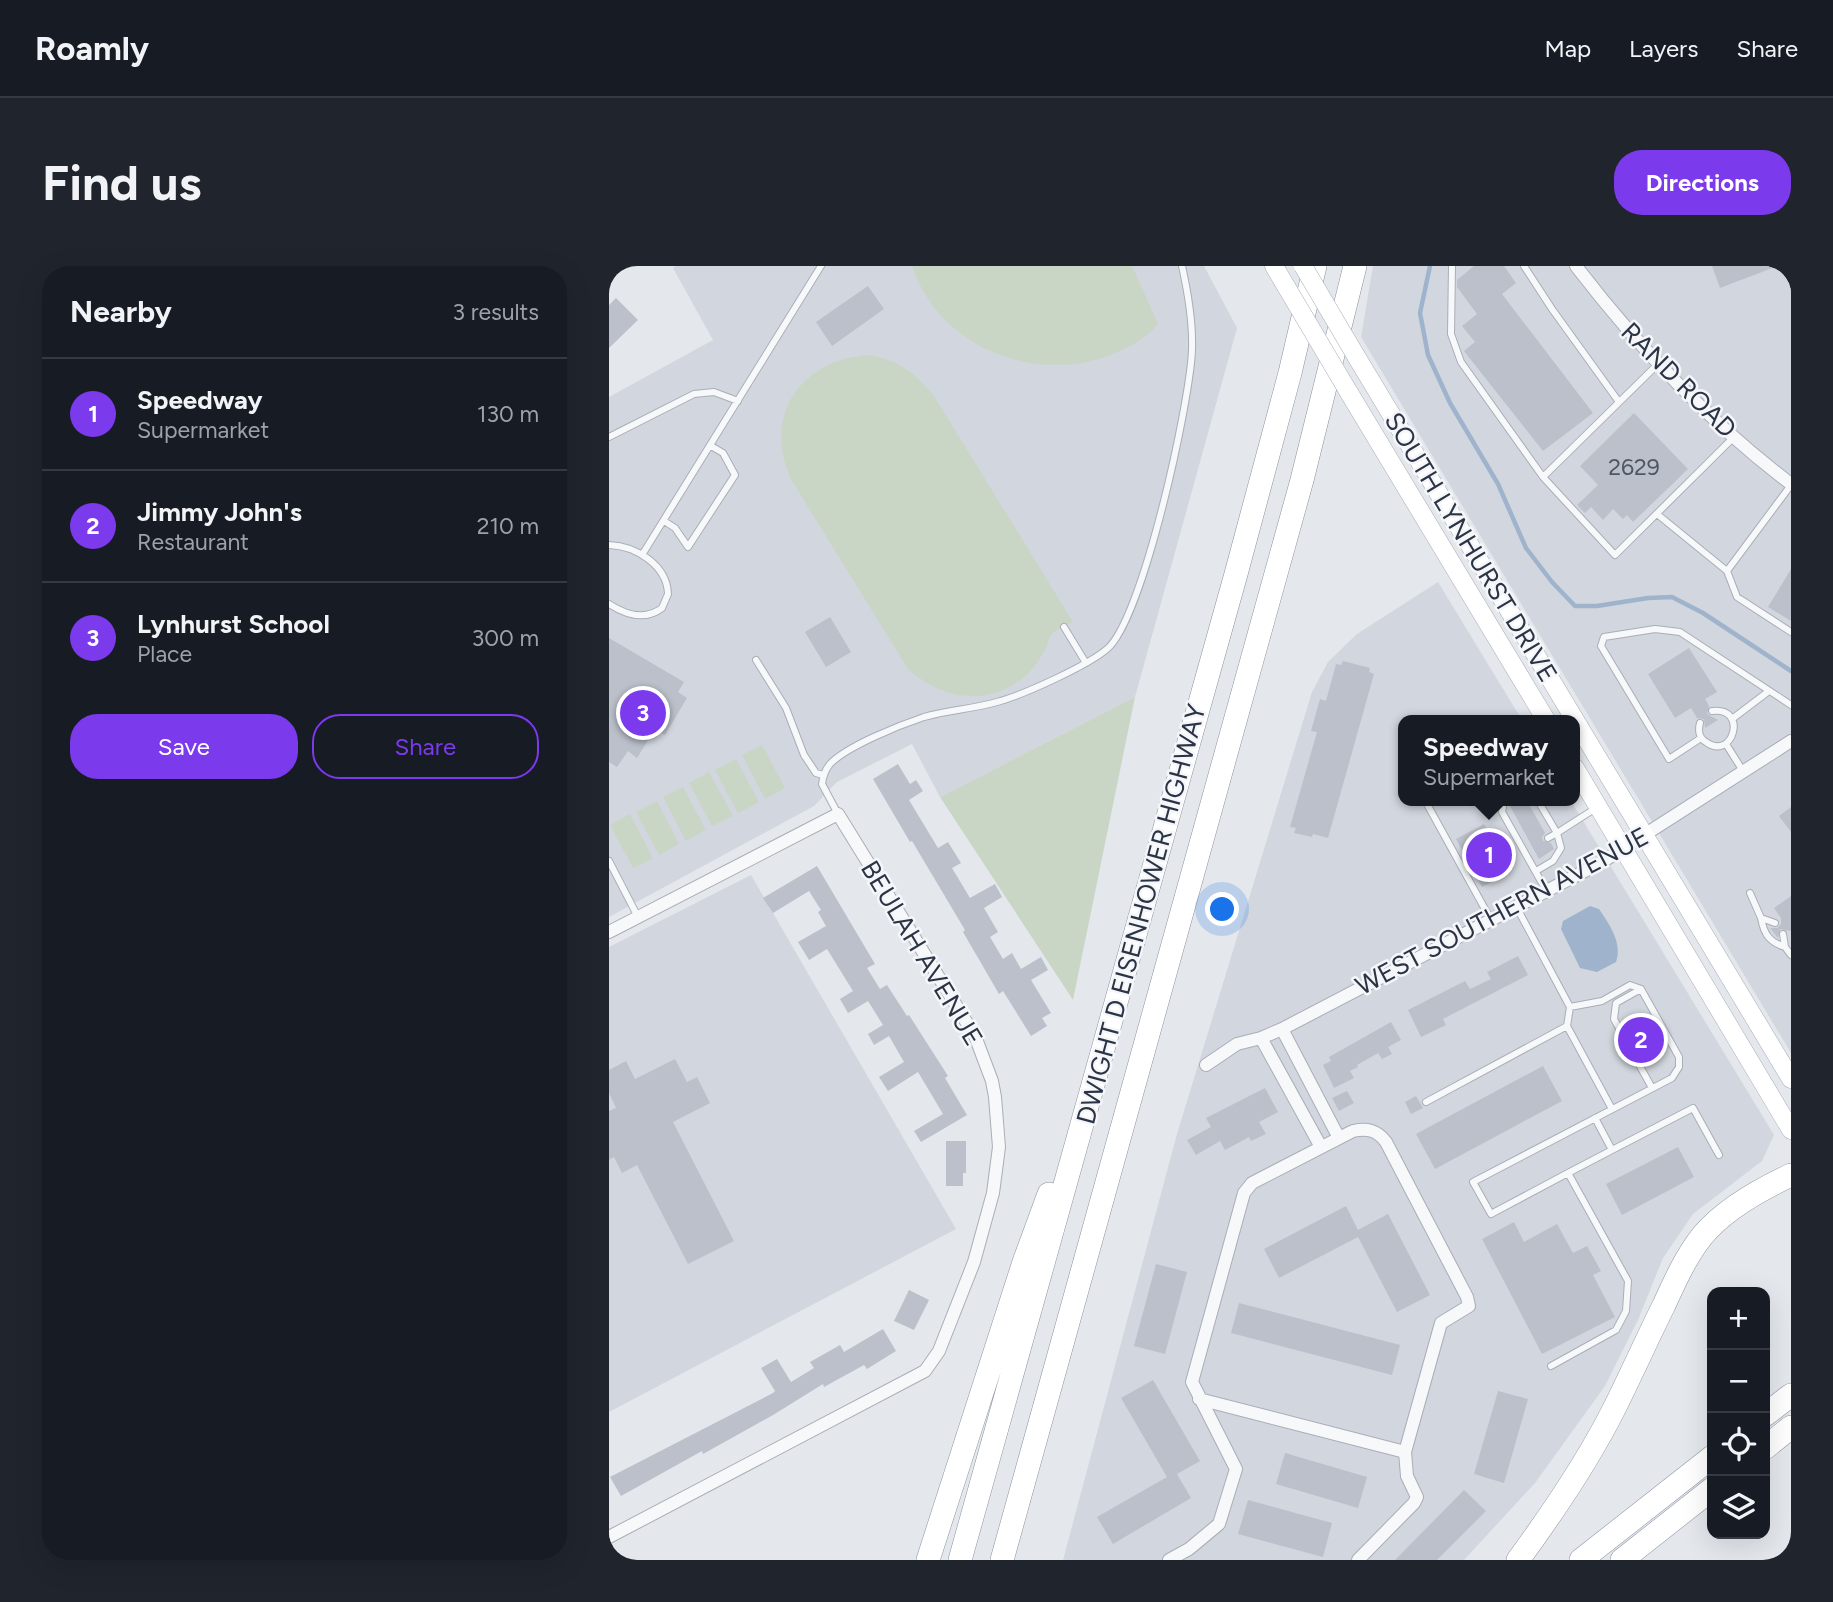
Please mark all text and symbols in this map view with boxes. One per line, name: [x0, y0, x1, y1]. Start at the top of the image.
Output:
text: Roamly: [35, 29, 149, 68]
text: Map: [1544, 34, 1591, 63]
text: Layers: [1629, 34, 1698, 63]
text: Share: [1736, 34, 1798, 63]
button: Directions: [1614, 150, 1791, 215]
text: Find us: [42, 153, 201, 212]
text: Nearby: [70, 293, 172, 330]
text: 3 results: [452, 298, 539, 326]
street label: RAND ROAD: [1615, 316, 1743, 444]
text: Speedway: [137, 384, 262, 416]
text: 1: [88, 400, 98, 428]
text: 130 m: [477, 400, 539, 428]
street label: SOUTH LYNHURST DRIVE: [1378, 406, 1564, 688]
text: Supermarket: [137, 416, 269, 444]
house number: 2629: [1608, 453, 1660, 481]
text: Jimmy John's: [137, 496, 302, 528]
text: 2: [86, 512, 100, 540]
text: 210 m: [477, 512, 539, 540]
text: Restaurant: [137, 528, 249, 556]
text: Lynhurst School: [137, 608, 330, 640]
text: 3: [87, 624, 99, 652]
text: 300 m: [472, 624, 539, 652]
text: Place: [137, 640, 192, 668]
pin: 3: [620, 687, 666, 739]
street label: DWIGHT D EISENHOWER HIGHWAY: [1069, 700, 1213, 1127]
button: Save: [70, 714, 298, 779]
button: Share: [312, 714, 539, 779]
popup: [1398, 715, 1580, 806]
text: Speedway: [1423, 731, 1548, 763]
text: Supermarket: [1423, 763, 1555, 791]
street label: WEST SOUTHERN AVENUE: [1350, 820, 1654, 1002]
pin: 1: [1466, 829, 1512, 881]
street label: BEULAH AVENUE: [854, 855, 990, 1051]
your location: [1205, 892, 1239, 926]
pin: 2: [1618, 1014, 1664, 1066]
map controls: [1707, 1287, 1770, 1539]
button: +: [1707, 1287, 1770, 1350]
button: −: [1707, 1350, 1770, 1413]
button: locate: [1707, 1413, 1770, 1476]
button: layers: [1707, 1476, 1770, 1539]

